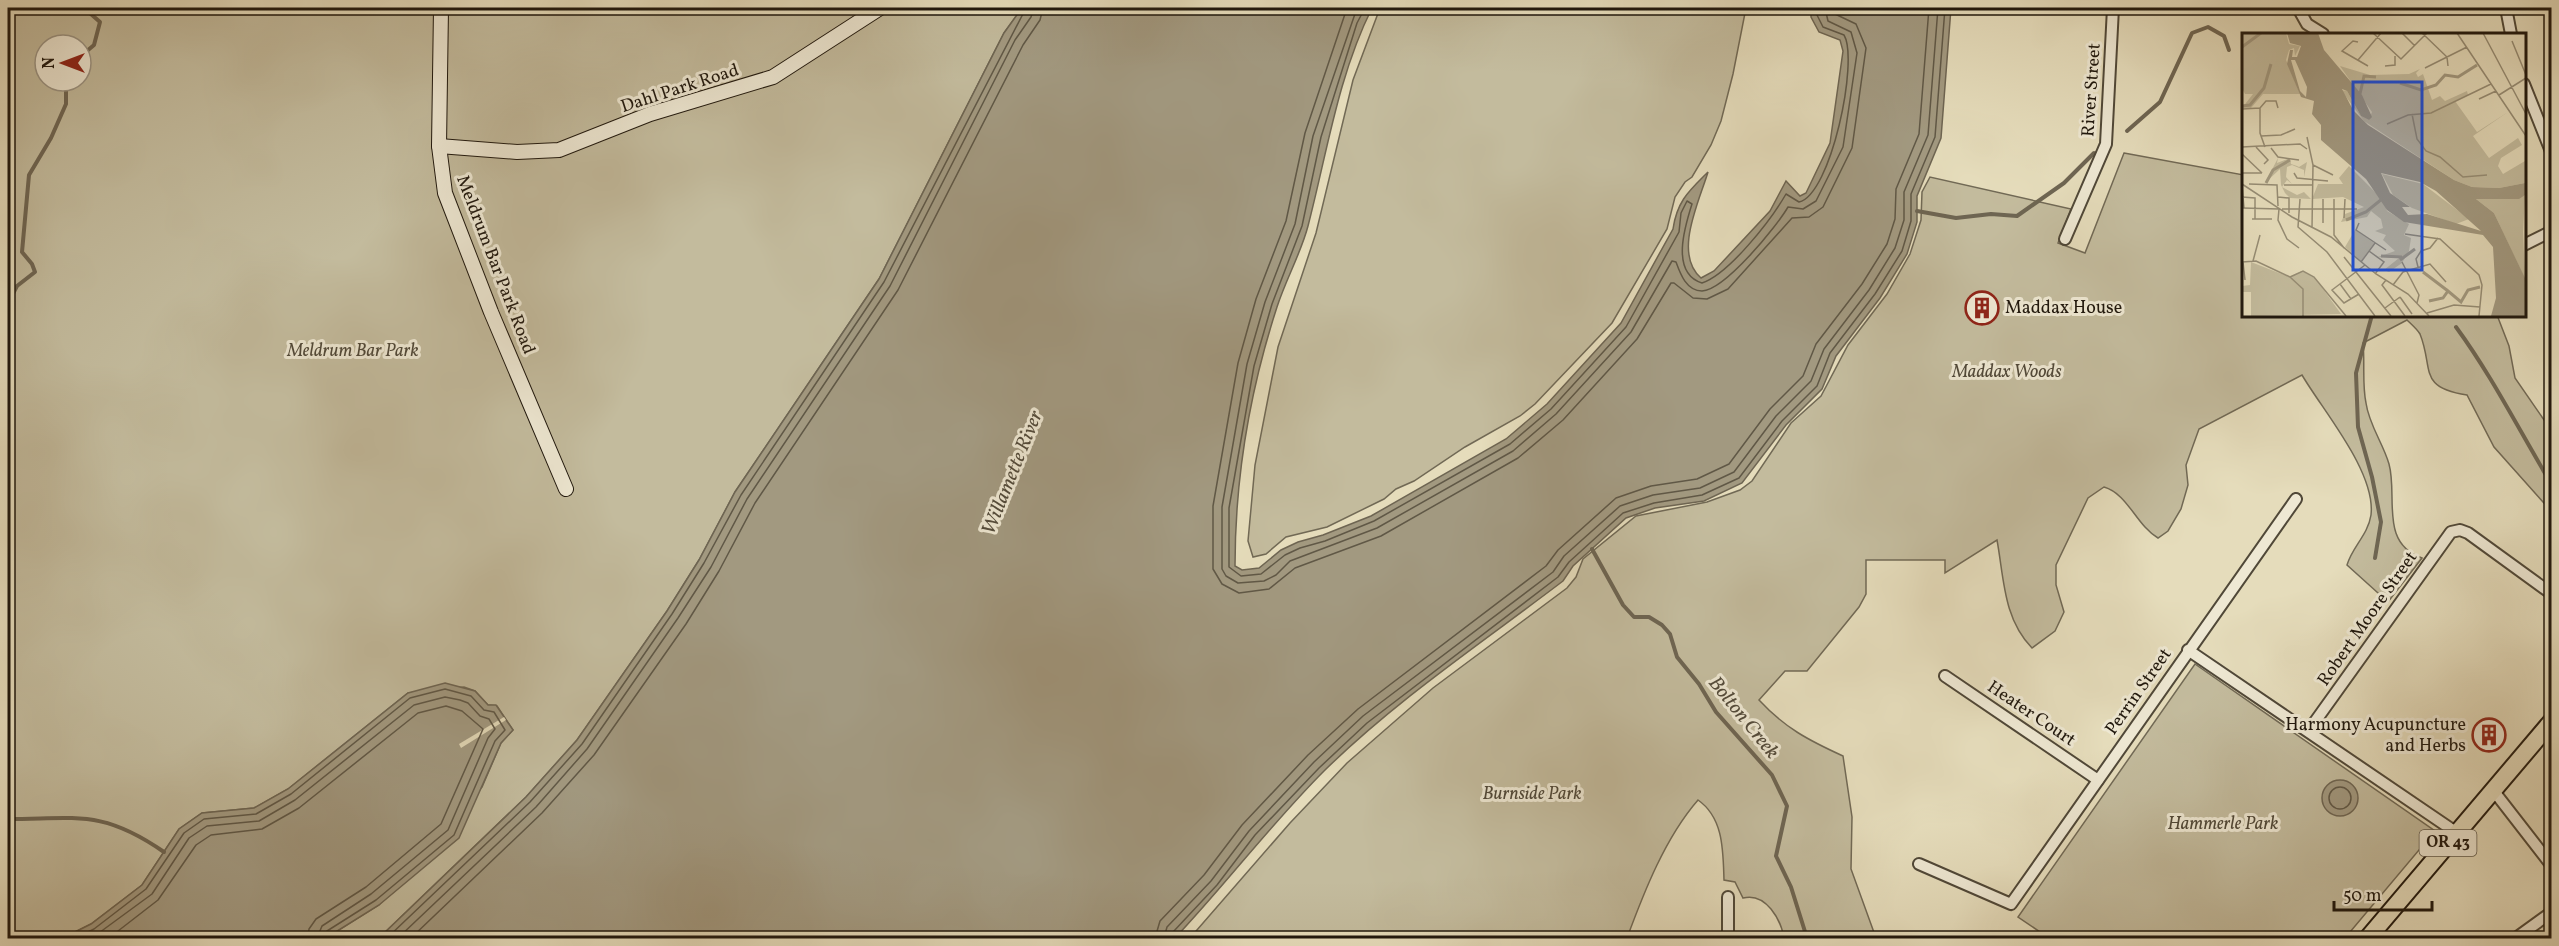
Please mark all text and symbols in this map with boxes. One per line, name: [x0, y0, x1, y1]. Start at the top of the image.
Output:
north arrow: [33, 33, 93, 93]
inset map: [2242, 33, 2526, 316]
street label: River Street: [2076, 42, 2108, 138]
text: N: [39, 57, 61, 69]
street label: Dahl Park Road: [618, 58, 742, 120]
street label: Meldrum Bar Park Road: [449, 172, 541, 358]
building icon: Maddax House: [1964, 290, 2000, 326]
place label: Maddax House: [2005, 296, 2122, 321]
park label: Meldrum Bar Park: [286, 339, 419, 364]
park label: Maddax Woods: [1951, 360, 2062, 385]
water label: Willamette River: [975, 406, 1051, 539]
street label: Robert Moore Street: [2312, 546, 2424, 692]
street label: Perrin Street: [2100, 644, 2178, 740]
water label: Bolton Creek: [1701, 671, 1785, 765]
street label: Heater Court: [1982, 675, 2080, 753]
place label: Harmony Acupuncture and Herbs: [2285, 713, 2466, 759]
building icon: Harmony Acupuncture and Herbs: [2471, 717, 2507, 753]
park label: Burnside Park: [1482, 782, 1582, 807]
park label: Hammerle Park: [2168, 812, 2278, 837]
road number: OR 43: [2420, 830, 2476, 856]
scale bar: [2334, 874, 2432, 912]
text: 50 m: [2343, 884, 2382, 909]

